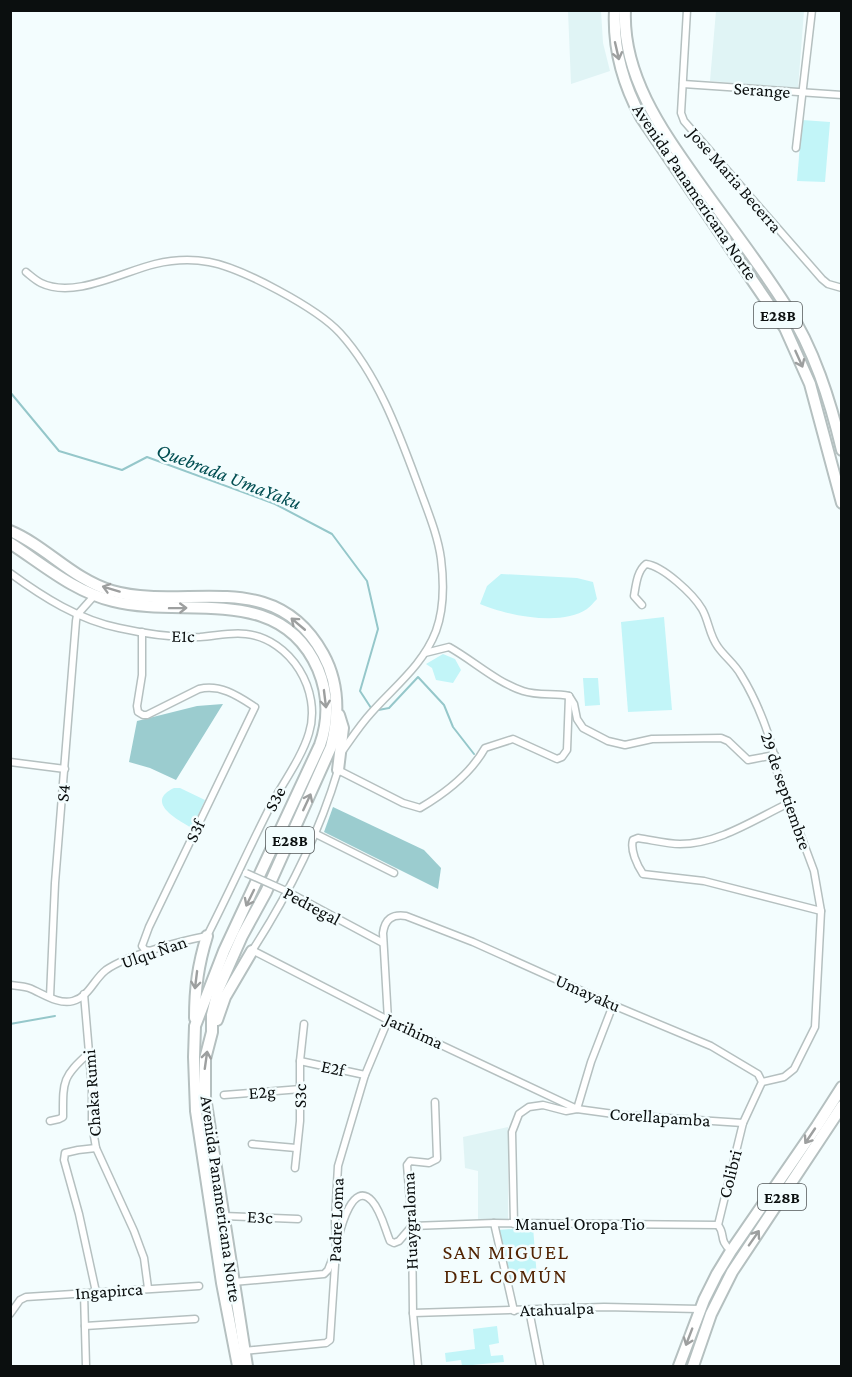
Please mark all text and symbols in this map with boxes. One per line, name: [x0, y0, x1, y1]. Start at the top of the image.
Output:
one-way arrow: [612, 41, 624, 60]
street label: Serange: [733, 78, 791, 102]
street label: Avenida Panamericana Norte: [629, 100, 761, 284]
street label: Jose Maria Becerra: [683, 122, 786, 237]
road number: E28B: [754, 302, 802, 328]
one-way arrow: [794, 349, 805, 368]
water label: Quebrada UmaYaku: [154, 438, 304, 514]
one-way arrow: [102, 583, 121, 594]
one-way arrow: [167, 602, 187, 614]
one-way arrow: [290, 618, 306, 631]
street label: E1c: [171, 626, 195, 646]
one-way arrow: [320, 688, 331, 708]
street label: 29 de septiembre: [757, 730, 815, 852]
street label: S4: [52, 783, 74, 803]
street label: S3e: [260, 783, 290, 815]
one-way arrow: [302, 794, 313, 812]
street label: S3f: [181, 815, 210, 845]
road number: E28B: [266, 827, 314, 853]
street label: Pedregal: [280, 883, 344, 929]
one-way arrow: [244, 889, 255, 907]
street label: Ulqu Ñan: [118, 931, 190, 973]
one-way arrow: [191, 970, 202, 990]
street label: Umayaku: [552, 970, 624, 1016]
street label: Jarihima: [380, 1008, 446, 1053]
street label: Chaka Rumi: [79, 1048, 105, 1137]
one-way arrow: [201, 1050, 212, 1070]
street label: E2f: [319, 1056, 348, 1081]
street label: E2g: [248, 1081, 276, 1103]
street label: S3c: [290, 1083, 310, 1108]
street label: Avenida Panamericana Norte: [197, 1095, 245, 1303]
street label: Corellapamba: [609, 1104, 711, 1130]
one-way arrow: [804, 1128, 816, 1144]
street label: Colibri: [714, 1147, 746, 1200]
street label: Huaygraloma: [398, 1172, 422, 1270]
street label: Padre Loma: [325, 1177, 347, 1263]
road number: E28B: [758, 1184, 806, 1210]
street label: E3c: [247, 1206, 274, 1228]
street label: Manuel Oropa Tio: [515, 1214, 645, 1234]
one-way arrow: [748, 1230, 760, 1247]
district label: SAN MIGUEL DEL COMÚN: [442, 1240, 570, 1288]
street label: Ingapirca: [74, 1279, 144, 1303]
street label: Atahualpa: [520, 1298, 594, 1320]
one-way arrow: [683, 1328, 694, 1346]

